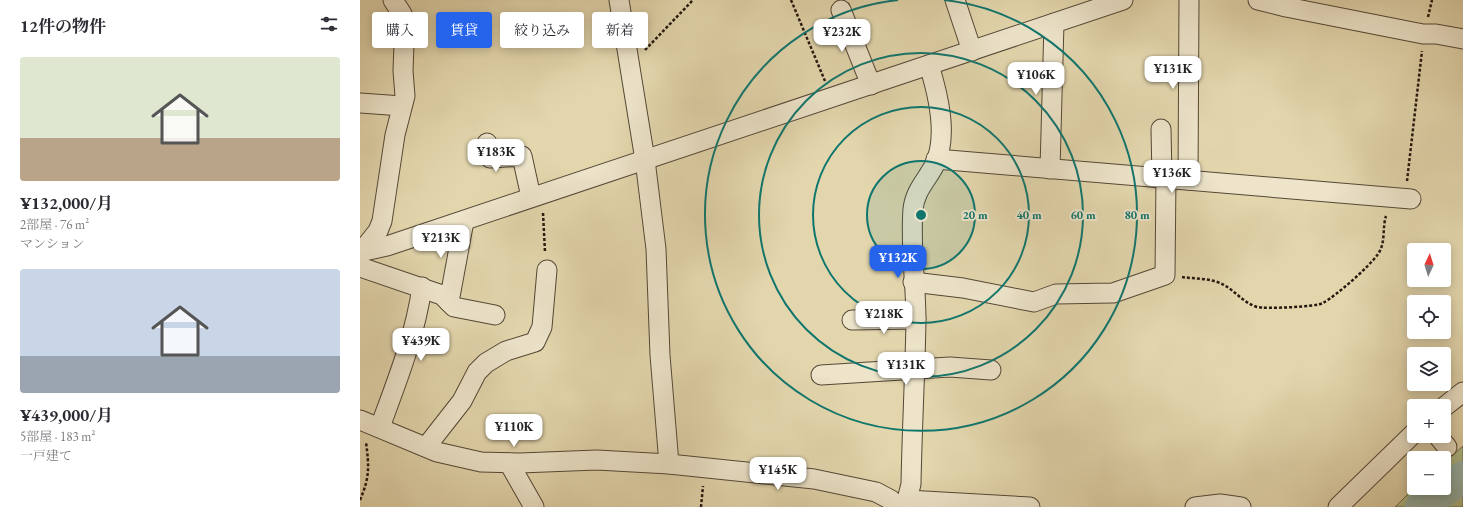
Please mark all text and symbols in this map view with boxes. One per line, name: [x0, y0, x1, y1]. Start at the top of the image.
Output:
chip: 購入: [372, 12, 428, 48]
chip: 賃貸: [436, 12, 492, 48]
chip: 絞り込み: [500, 12, 584, 48]
chip: 新着: [592, 12, 648, 48]
icon: filters: [318, 13, 340, 35]
text: 12件の物件: [20, 15, 106, 37]
pin: ¥232K: [814, 19, 870, 53]
text: ¥232K: [822, 23, 862, 40]
pin: ¥131K: [1145, 56, 1201, 90]
text: ¥131K: [1153, 60, 1193, 77]
pin: ¥106K: [1008, 62, 1064, 96]
text: ¥106K: [1016, 66, 1056, 83]
icon: home: [144, 83, 216, 155]
pin: ¥183K: [468, 139, 524, 173]
text: ¥183K: [476, 143, 516, 160]
pin: ¥136K: [1144, 160, 1200, 194]
text: ¥136K: [1152, 164, 1192, 181]
text: ¥132,000/月: [20, 192, 113, 214]
text: 20 m: [962, 207, 988, 223]
text: 40 m: [1016, 207, 1042, 223]
text: 60 m: [1070, 207, 1096, 223]
text: 80 m: [1124, 207, 1150, 223]
centre of rings: [914, 208, 928, 222]
text: 2部屋 · 76 m²: [20, 216, 89, 233]
pin: ¥213K: [413, 225, 469, 259]
text: ¥213K: [421, 229, 461, 246]
text: マンション: [20, 235, 84, 252]
north arrow: [1407, 243, 1451, 287]
map controls: [1407, 243, 1451, 495]
pin: ¥132K: [870, 245, 926, 279]
text: ¥132K: [878, 249, 918, 266]
icon: home: [144, 295, 216, 367]
button: locate: [1407, 295, 1451, 339]
pin: ¥218K: [856, 301, 912, 335]
text: ¥218K: [864, 305, 904, 322]
pin: ¥439K: [393, 328, 449, 362]
text: ¥439K: [401, 332, 441, 349]
button: layers: [1407, 347, 1451, 391]
pin: ¥131K: [878, 352, 934, 386]
text: ¥131K: [886, 356, 926, 373]
button: +: [1407, 399, 1451, 443]
text: ¥439,000/月: [20, 404, 113, 426]
pin: ¥110K: [486, 414, 542, 448]
text: ¥110K: [494, 418, 534, 435]
text: 5部屋 · 183 m²: [20, 428, 95, 445]
text: 一戸建て: [20, 447, 72, 464]
button: −: [1407, 451, 1451, 495]
pin: ¥145K: [750, 457, 806, 491]
text: ¥145K: [758, 461, 798, 478]

